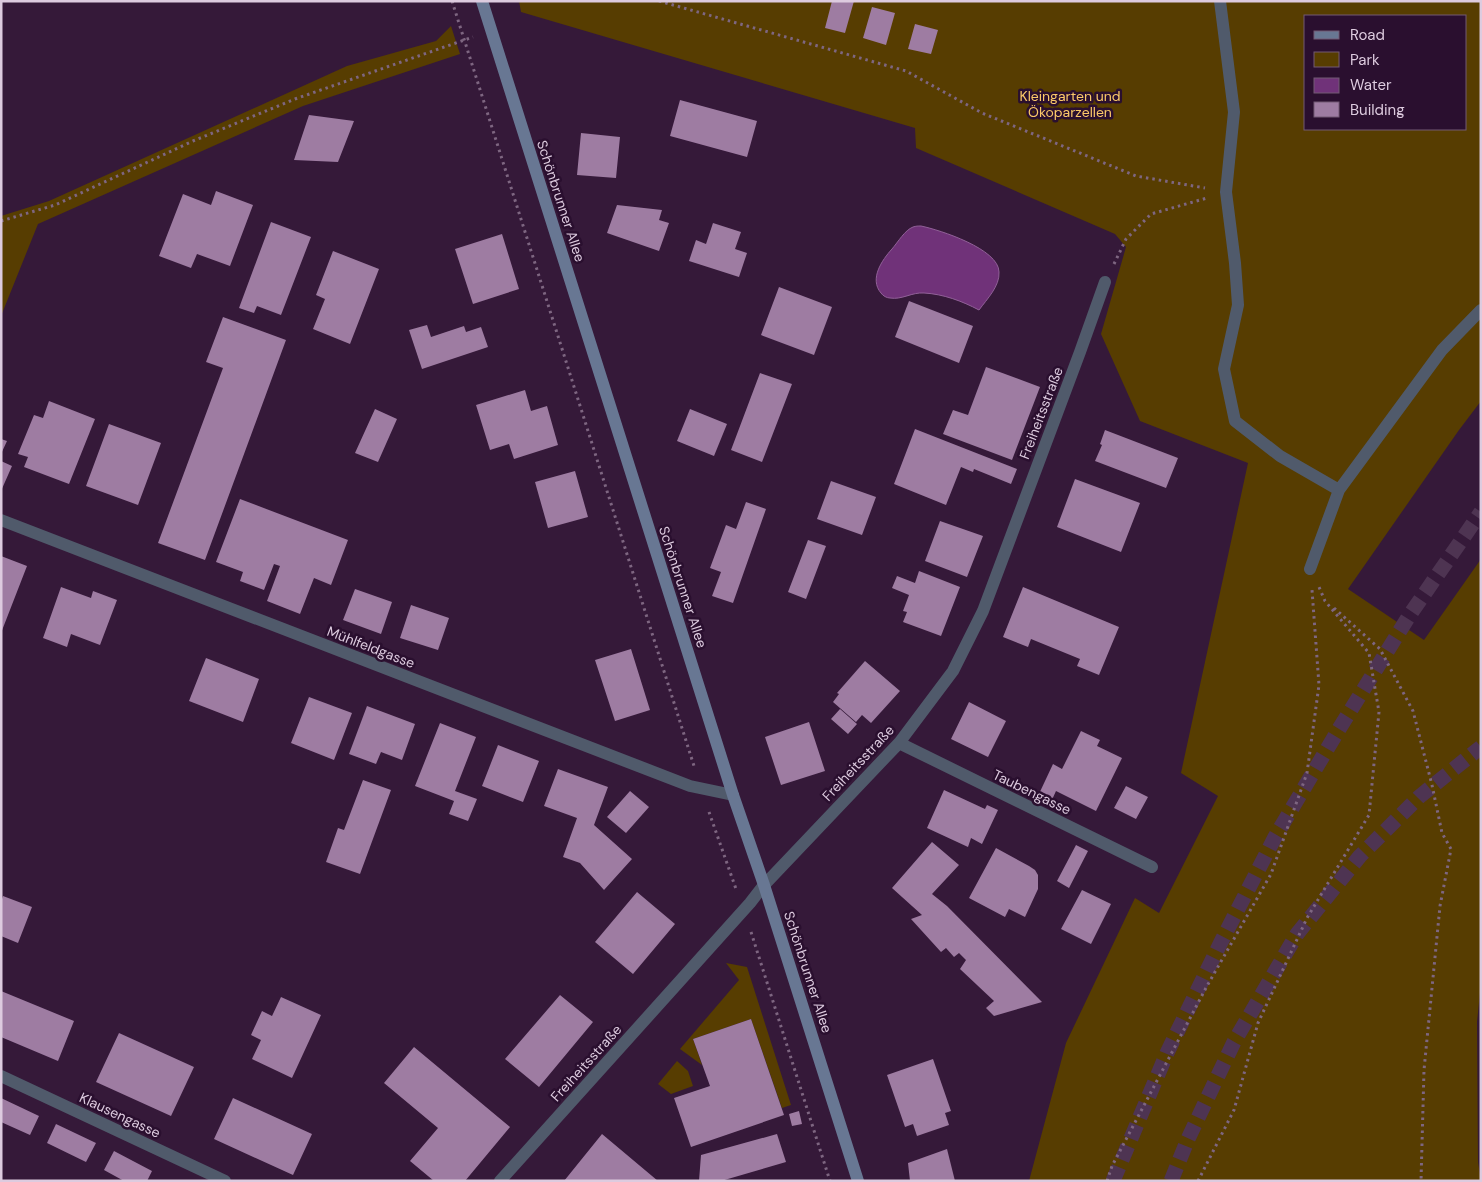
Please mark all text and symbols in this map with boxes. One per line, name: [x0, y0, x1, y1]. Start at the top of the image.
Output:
legend: [1304, 15, 1467, 130]
text: Road: [1350, 25, 1385, 45]
text: Park: [1350, 50, 1380, 70]
text: Water: [1350, 75, 1392, 95]
park label: Kleingarten und Ökoparzellen: [1019, 87, 1121, 121]
text: Building: [1350, 100, 1405, 120]
street label: Schönbrunner Allee: [533, 138, 589, 264]
street label: Freiheitsstraße: [1015, 364, 1067, 462]
street label: Schönbrunner Allee: [655, 524, 711, 650]
street label: Mühlfeldgasse: [324, 622, 418, 672]
street label: Freiheitsstraße: [818, 721, 898, 805]
street label: Taubengasse: [990, 765, 1074, 819]
street label: Schönbrunner Allee: [780, 909, 836, 1035]
street label: Freiheitsstraße: [547, 1021, 625, 1105]
street label: Klausengasse: [77, 1088, 163, 1142]

